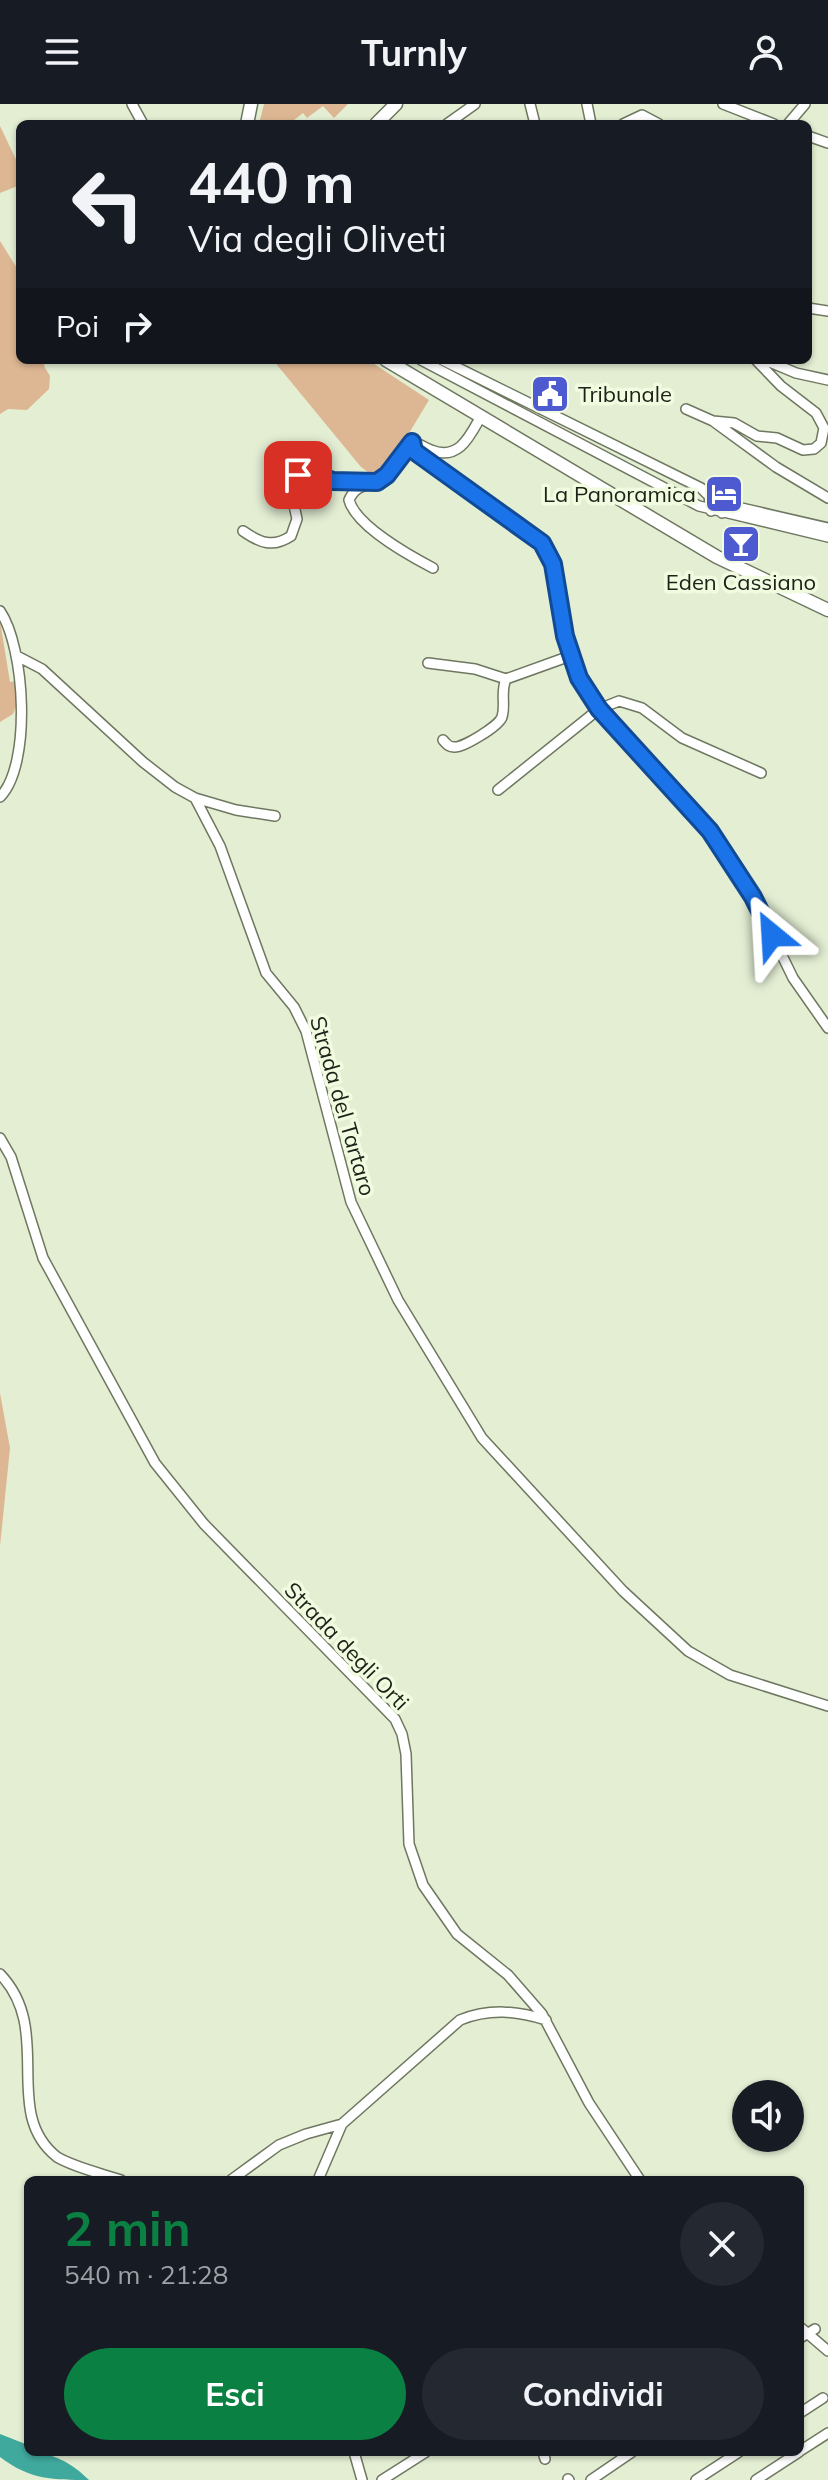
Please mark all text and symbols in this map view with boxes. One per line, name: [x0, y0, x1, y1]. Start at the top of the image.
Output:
icon: menu: [40, 30, 84, 74]
text: Turnly: [361, 30, 467, 75]
icon: person: [744, 30, 788, 74]
text: 440 m: [188, 147, 355, 217]
icon: left: [56, 152, 160, 256]
text: Via degli Oliveti: [188, 216, 447, 261]
icon: right: [115, 304, 159, 348]
text: Poi: [56, 307, 99, 345]
public building icon: Tribunale: [529, 373, 571, 415]
place label: Tribunale: [578, 380, 672, 408]
pin: [264, 441, 332, 509]
icon: arrive: [276, 453, 320, 497]
hotel icon: La Panoramica: [703, 473, 745, 515]
place label: La Panoramica: [543, 480, 696, 508]
bar icon: Eden Cassiano: [720, 523, 762, 565]
place label: Eden Cassiano: [666, 568, 816, 596]
position arrow: [730, 893, 814, 977]
street label: Strada del Tartaro: [304, 1013, 382, 1199]
street label: Strada degli Orti: [279, 1576, 415, 1716]
map controls: [732, 2080, 804, 2152]
button: sound: [732, 2080, 804, 2152]
text: 2 min: [64, 2198, 191, 2258]
button: close: [680, 2202, 764, 2286]
text: 540 m · 21:28: [64, 2258, 228, 2291]
button: Esci: [64, 2348, 406, 2440]
button: Condividi: [422, 2348, 764, 2440]

